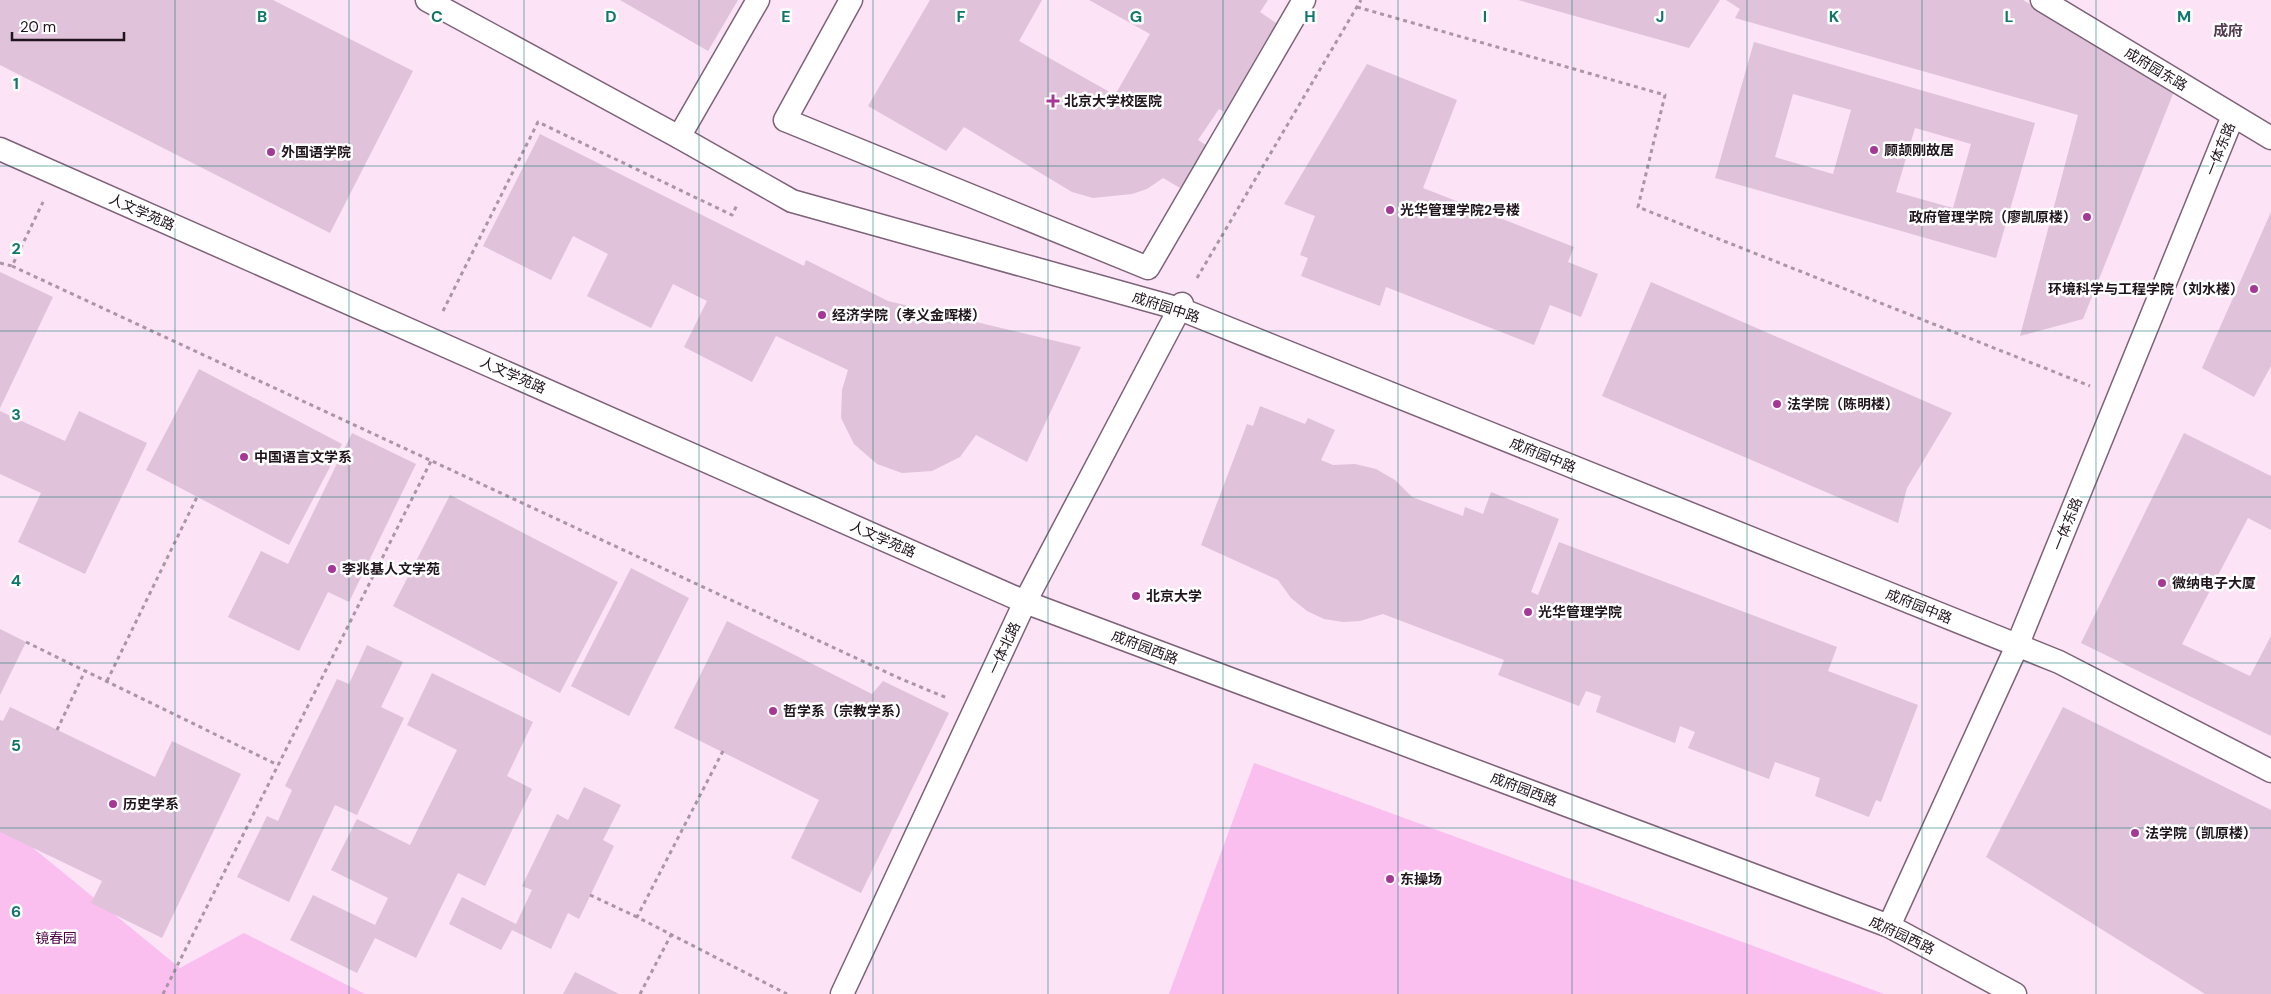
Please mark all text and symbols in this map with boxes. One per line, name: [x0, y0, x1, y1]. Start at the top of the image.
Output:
text: B: [257, 6, 267, 27]
text: C: [431, 6, 443, 27]
text: D: [605, 6, 617, 27]
text: E: [781, 6, 791, 27]
text: F: [957, 6, 966, 27]
text: G: [1130, 6, 1142, 27]
text: H: [1304, 6, 1316, 27]
text: I: [1483, 6, 1487, 27]
text: J: [1656, 6, 1664, 27]
text: K: [1829, 6, 1840, 27]
text: L: [2005, 6, 2014, 27]
text: M: [2177, 6, 2191, 27]
scale bar: [12, 10, 125, 42]
text: 20 m: [20, 17, 56, 37]
district label: 成府: [2213, 21, 2243, 41]
street label: 成府园东路: [2121, 43, 2191, 95]
text: 1: [13, 73, 19, 94]
place label: 北京大学校医院: [1064, 92, 1162, 110]
marker: 北京大学校医院: [1046, 94, 1060, 108]
street label: 一体东路: [2201, 120, 2239, 178]
place label: 顾颉刚故居: [1884, 141, 1954, 159]
place label: 外国语学院: [281, 143, 351, 161]
marker: 顾颉刚故居: [1868, 144, 1880, 156]
marker: 外国语学院: [265, 146, 277, 158]
street label: 人文学苑路: [106, 190, 178, 234]
place label: 光华管理学院2号楼: [1400, 201, 1520, 219]
marker: 光华管理学院2号楼: [1384, 204, 1396, 216]
place label: 政府管理学院（廖凯原楼）: [1909, 208, 2077, 226]
marker: 政府管理学院（廖凯原楼）: [2081, 211, 2093, 223]
text: 2: [11, 238, 21, 259]
place label: 环境科学与工程学院（刘水楼）: [2048, 280, 2244, 298]
marker: 环境科学与工程学院（刘水楼）: [2248, 283, 2260, 295]
street label: 成府园中路: [1130, 288, 1202, 326]
place label: 经济学院（孝义金晖楼）: [832, 306, 986, 324]
marker: 经济学院（孝义金晖楼）: [816, 309, 828, 321]
street label: 人文学苑路: [477, 353, 549, 397]
place label: 法学院（陈明楼）: [1787, 395, 1899, 413]
marker: 法学院（陈明楼）: [1771, 398, 1783, 410]
text: 3: [11, 404, 21, 425]
street label: 成府园中路: [1507, 434, 1579, 476]
place label: 中国语言文学系: [254, 448, 352, 466]
marker: 中国语言文学系: [238, 451, 250, 463]
street label: 一体东路: [2048, 495, 2086, 553]
street label: 人文学苑路: [847, 517, 919, 561]
place label: 李兆基人文学苑: [342, 560, 440, 578]
marker: 李兆基人文学苑: [326, 563, 338, 575]
text: 4: [11, 570, 21, 591]
place label: 微纳电子大厦: [2172, 574, 2256, 592]
marker: 微纳电子大厦: [2156, 577, 2168, 589]
street label: 成府园中路: [1883, 585, 1955, 627]
place label: 北京大学: [1146, 587, 1202, 605]
marker: 北京大学: [1130, 590, 1142, 602]
place label: 光华管理学院: [1538, 603, 1622, 621]
marker: 光华管理学院: [1522, 606, 1534, 618]
street label: 一体北路: [984, 619, 1024, 677]
street label: 成府园西路: [1109, 626, 1181, 668]
place label: 哲学系（宗教学系）: [783, 702, 909, 720]
marker: 哲学系（宗教学系）: [767, 705, 779, 717]
text: 5: [11, 735, 21, 756]
street label: 成府园西路: [1488, 768, 1560, 810]
place label: 历史学系: [123, 795, 179, 813]
marker: 历史学系: [107, 798, 119, 810]
place label: 法学院（凯原楼）: [2145, 824, 2257, 842]
marker: 法学院（凯原楼）: [2129, 827, 2141, 839]
place label: 东操场: [1400, 870, 1442, 888]
marker: 东操场: [1384, 873, 1396, 885]
text: 6: [11, 901, 21, 922]
street label: 成府园西路: [1866, 912, 1938, 958]
park label: 镜春园: [35, 929, 77, 947]

